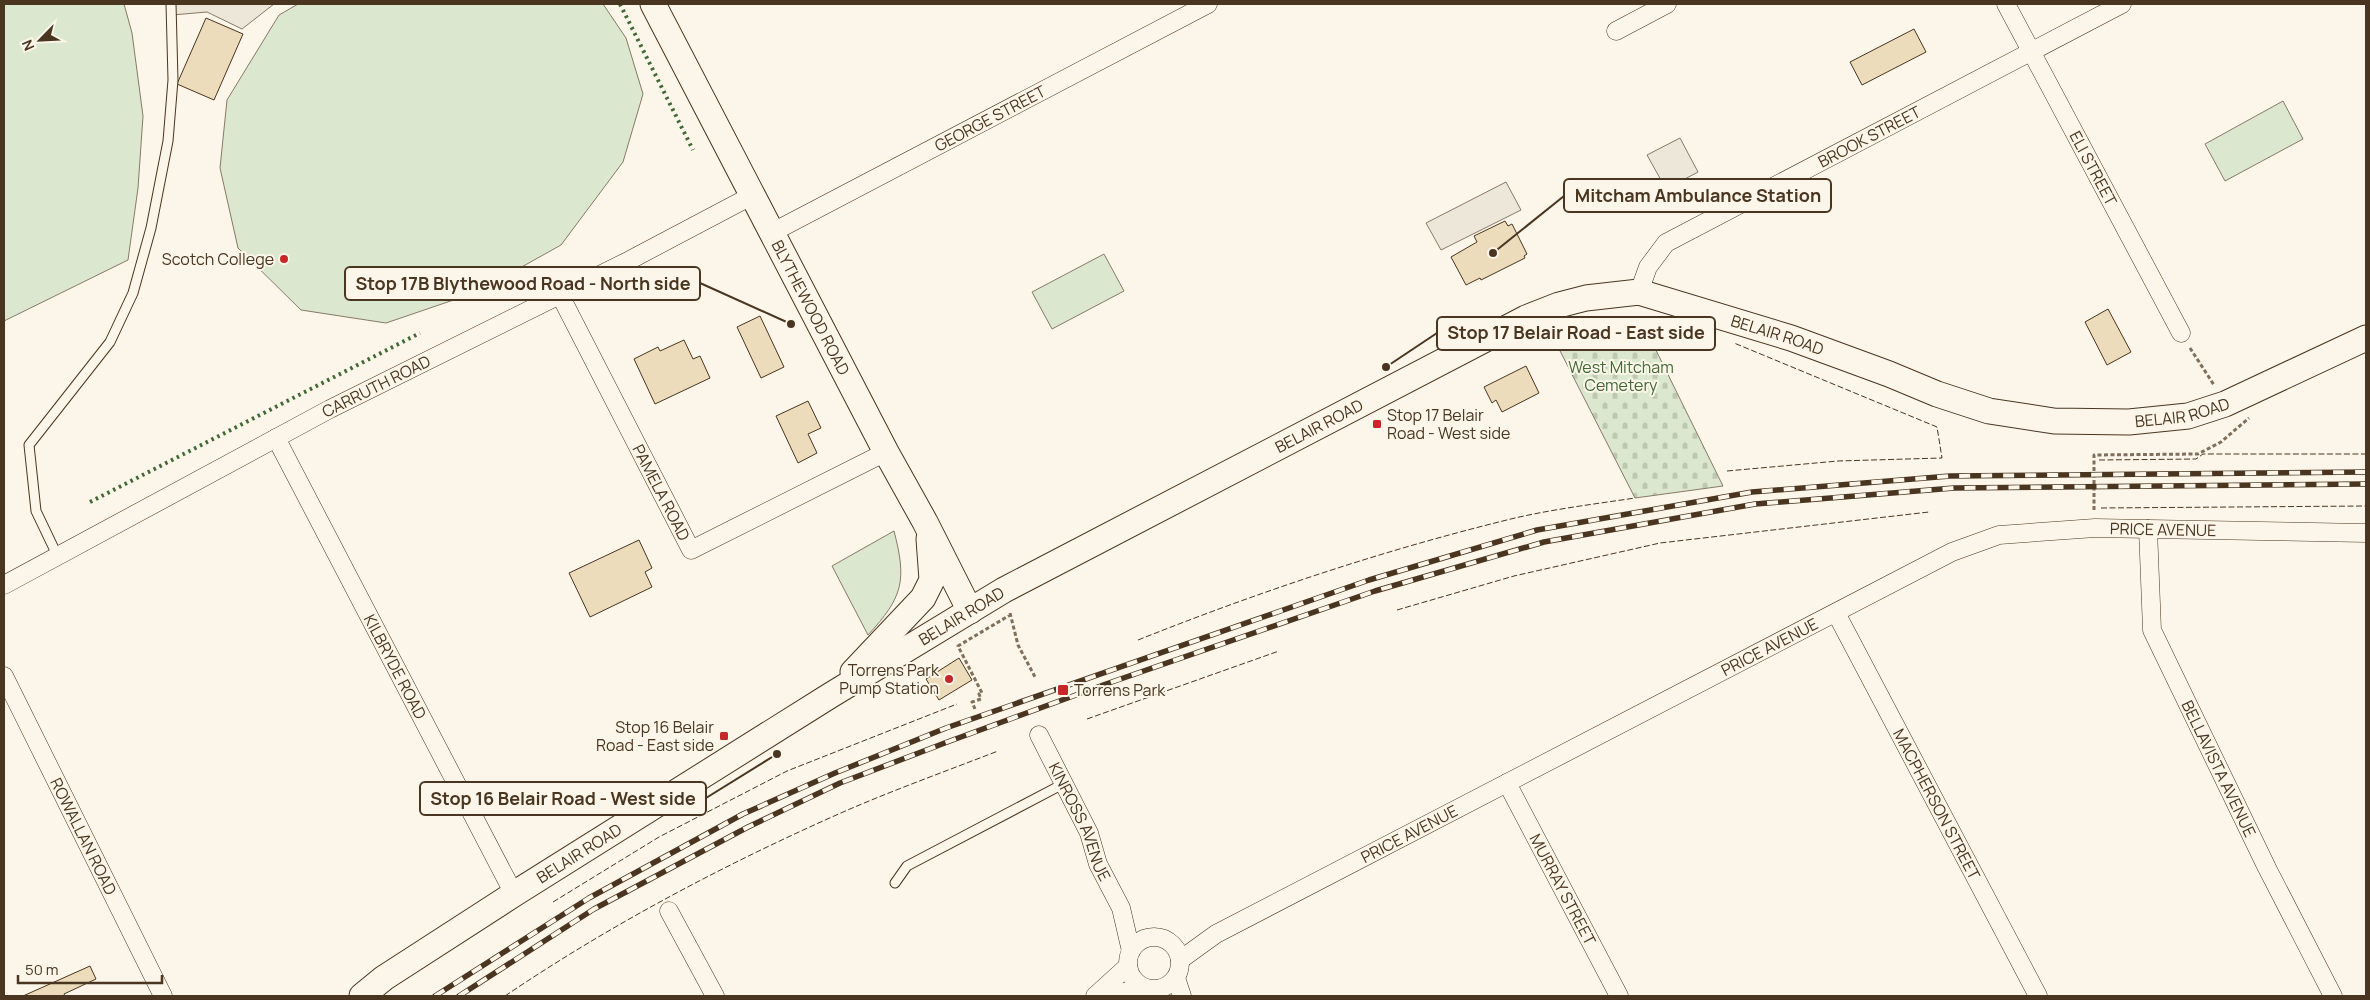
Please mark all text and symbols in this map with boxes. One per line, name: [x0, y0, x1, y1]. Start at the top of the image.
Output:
north arrow: [15, 15, 65, 65]
text: N: [17, 37, 38, 54]
street label: GEORGE STREET: [931, 80, 1050, 156]
street label: BROOK STREET: [1814, 100, 1925, 172]
street label: ELI STREET: [2064, 127, 2122, 210]
callout: Mitcham Ambulance Station: [1564, 179, 1831, 212]
text: Mitcham Ambulance Station: [1575, 183, 1821, 207]
street label: BLYTHEWOOD ROAD: [767, 236, 855, 379]
place label: Scotch College: [162, 248, 274, 270]
marker: Scotch College: [278, 253, 290, 265]
callout: Stop 17B Blythewood Road - North side: [345, 267, 700, 300]
text: Stop 17B Blythewood Road - North side: [355, 271, 691, 295]
street label: BELAIR ROAD: [1728, 309, 1827, 360]
callout: Stop 17 Belair Road - East side: [1437, 317, 1715, 350]
text: Stop 17 Belair Road - East side: [1447, 320, 1705, 344]
street label: CARRUTH ROAD: [318, 350, 434, 422]
park label: West Mitcham Cemetery: [1568, 356, 1674, 396]
street label: BELAIR ROAD: [2134, 392, 2233, 432]
street label: BELAIR ROAD: [1271, 394, 1367, 458]
place label: Stop 17 Belair Road - West side: [1387, 404, 1510, 444]
marker: Stop 17 Belair Road - West side: [1371, 418, 1383, 430]
street label: PAMELA ROAD: [628, 441, 695, 545]
street label: PRICE AVENUE: [2110, 517, 2217, 541]
street label: BELAIR ROAD: [914, 581, 1009, 650]
street label: KILBRYDE ROAD: [359, 610, 432, 723]
street label: PRICE AVENUE: [1717, 612, 1822, 681]
place label: Torrens Park Pump Station: [839, 659, 940, 699]
marker: Torrens Park Pump Station: [943, 673, 955, 685]
place label: Torrens Park: [1074, 679, 1166, 701]
marker: Torrens Park: [1056, 683, 1070, 697]
street label: BELLAVISTA AVENUE: [2177, 697, 2261, 841]
place label: Stop 16 Belair Road - East side: [596, 716, 714, 756]
street label: MACPHERSON STREET: [1888, 725, 1986, 884]
marker: Stop 16 Belair Road - East side: [718, 730, 730, 742]
street label: KINROSS AVENUE: [1044, 758, 1116, 885]
street label: ROWALLAN ROAD: [45, 774, 122, 899]
callout: Stop 16 Belair Road - West side: [420, 782, 706, 815]
text: Stop 16 Belair Road - West side: [430, 786, 696, 810]
street label: PRICE AVENUE: [1357, 799, 1461, 868]
street label: BELAIR ROAD: [532, 818, 626, 888]
street label: MURRAY STREET: [1525, 830, 1601, 949]
scale bar: [18, 952, 161, 984]
text: 50 m: [25, 959, 59, 980]

